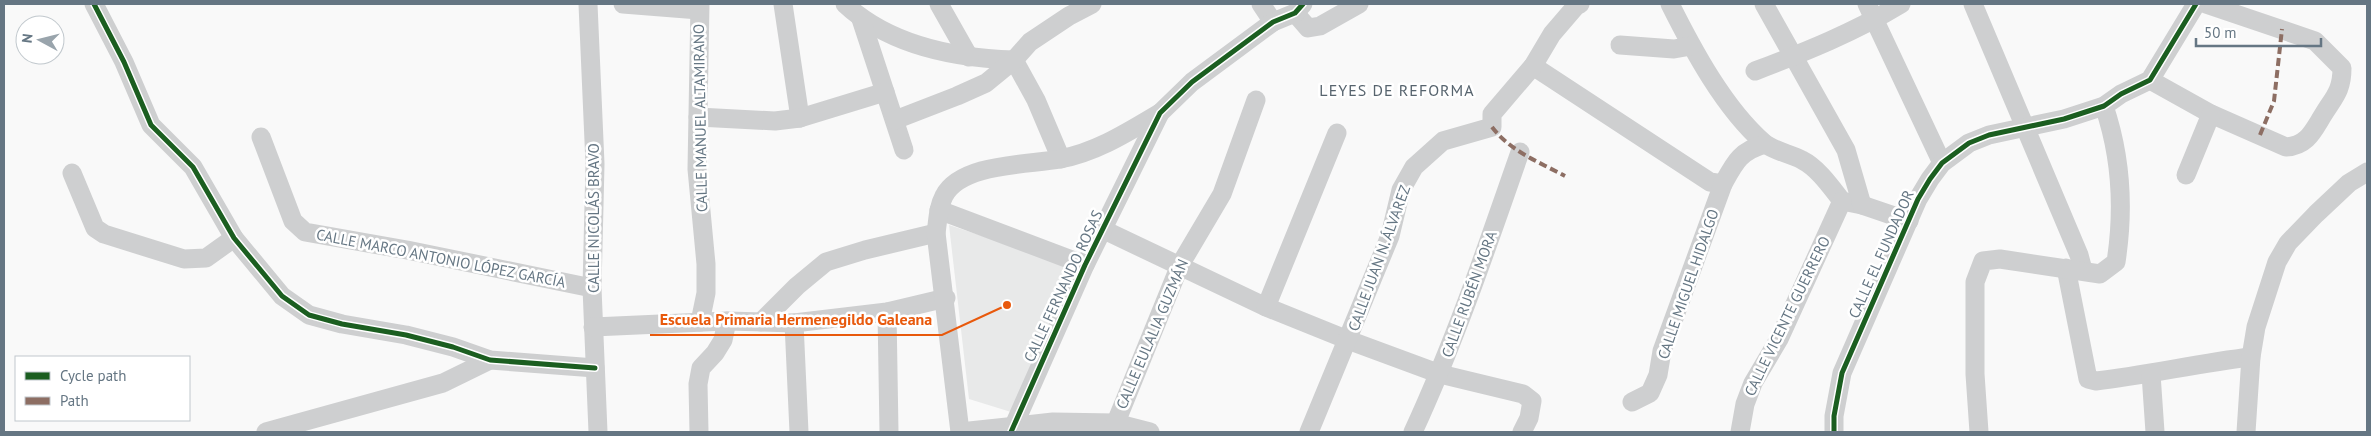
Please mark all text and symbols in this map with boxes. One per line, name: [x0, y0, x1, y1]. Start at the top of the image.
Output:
north arrow: [15, 15, 65, 65]
scale bar: [2196, 15, 2321, 47]
text: 50 m: [2204, 23, 2237, 42]
street label: CALLE MANUEL ALTAMIRANO: [689, 24, 711, 212]
text: N: [18, 33, 37, 44]
district label: LEYES DE REFORMA: [1319, 80, 1475, 100]
street label: CALLE NICOLÁS BRAVO: [584, 143, 603, 293]
street label: CALLE JUAN N. ÁLVAREZ: [1344, 182, 1414, 334]
street label: CALLE EL FUNDADOR: [1844, 187, 1918, 321]
street label: CALLE MIGUEL HIDALGO: [1653, 206, 1723, 362]
street label: CALLE FERNANDO ROSAS: [1019, 207, 1107, 365]
street label: CALLE MARCO ANTONIO LÓPEZ GARCÍA: [315, 224, 568, 292]
street label: CALLE RUBÉN MORA: [1437, 228, 1501, 360]
street label: CALLE VICENTE GUERRERO: [1740, 233, 1834, 399]
street label: CALLE EULALIA GUZMÁN: [1112, 256, 1192, 412]
callout: Escuela Primaria Hermenegildo Galeana: [650, 304, 942, 335]
text: Escuela Primaria Hermenegildo Galeana: [660, 309, 932, 329]
legend: [15, 356, 190, 421]
text: Cycle path: [60, 366, 126, 385]
text: Path: [60, 391, 89, 410]

